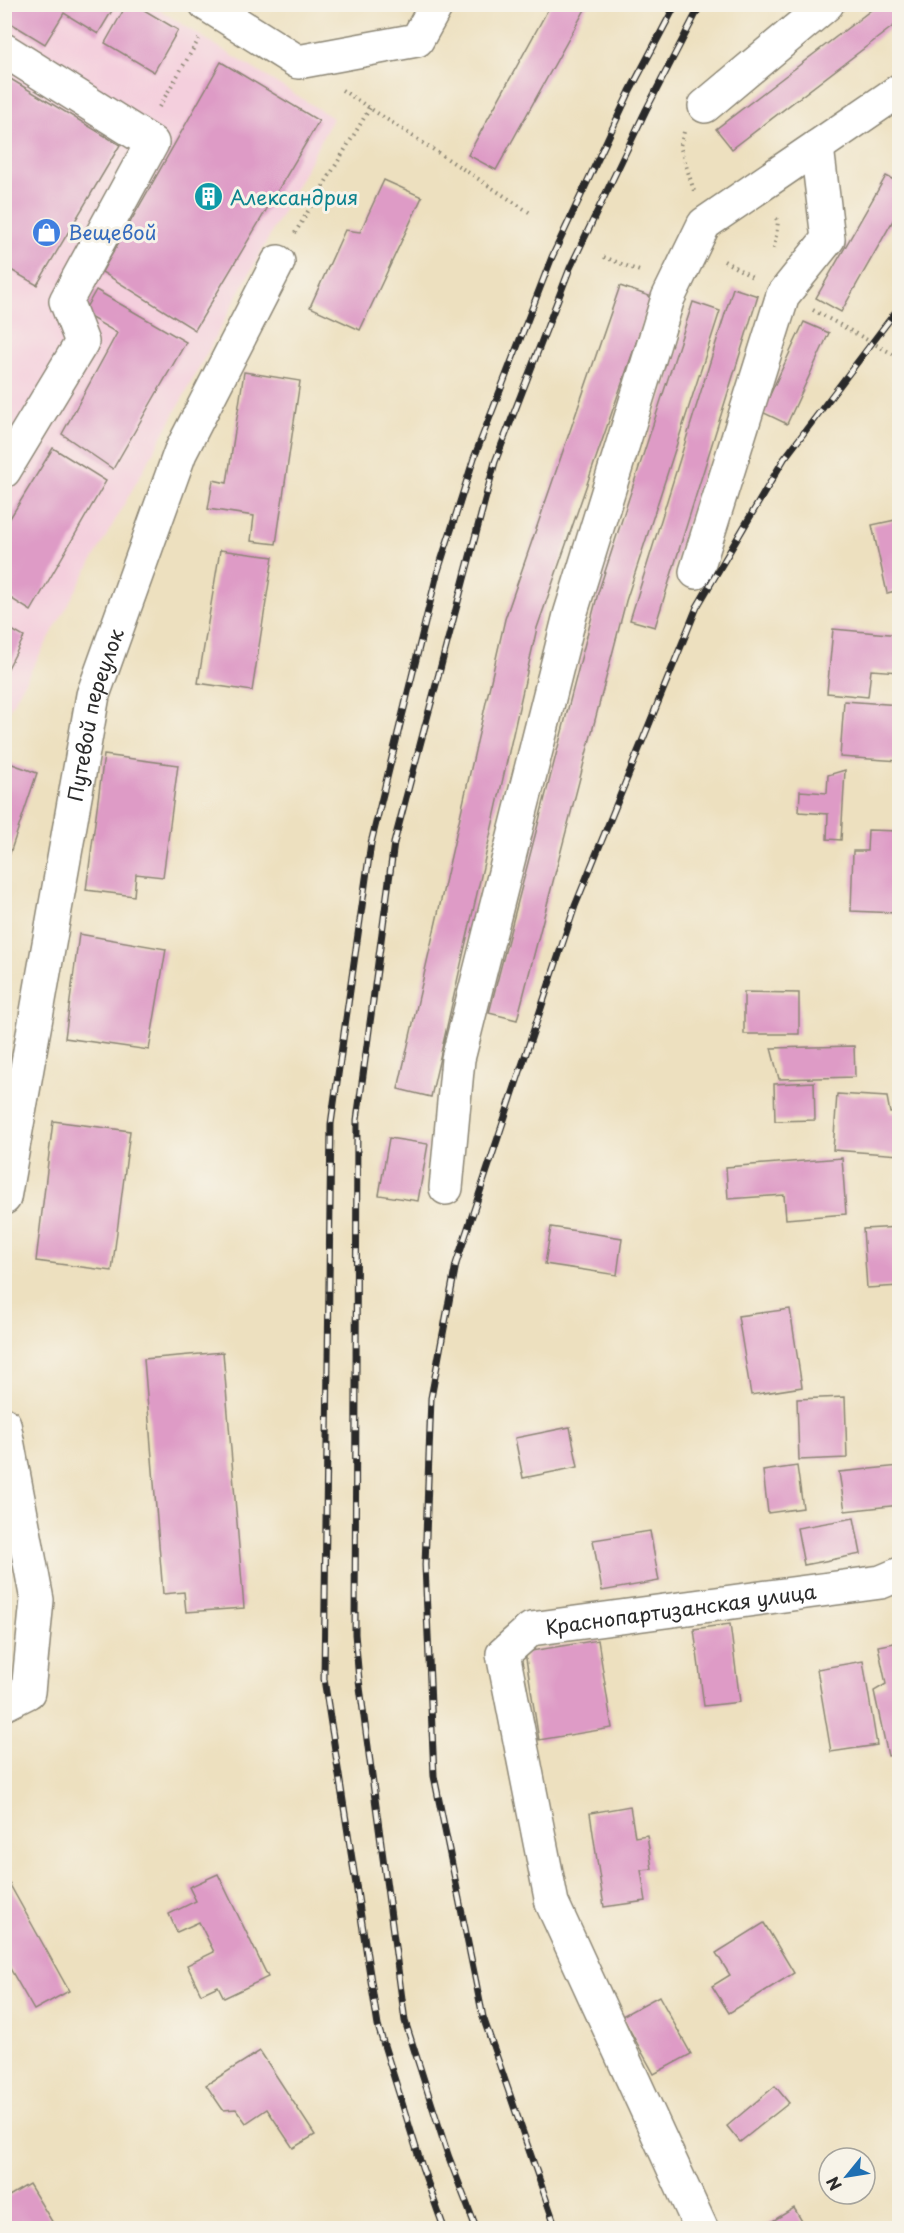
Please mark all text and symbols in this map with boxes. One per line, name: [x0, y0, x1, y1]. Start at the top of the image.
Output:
building icon: Александрия: [193, 181, 225, 213]
place label: Александрия: [230, 182, 358, 212]
shop icon: Вещевой: [31, 216, 63, 248]
place label: Вещевой: [68, 217, 156, 247]
street label: Путевой переулок: [59, 624, 131, 804]
street label: Краснопартизанская улица: [544, 1576, 818, 1642]
north arrow: [817, 2146, 877, 2206]
text: N: [820, 2173, 847, 2195]

